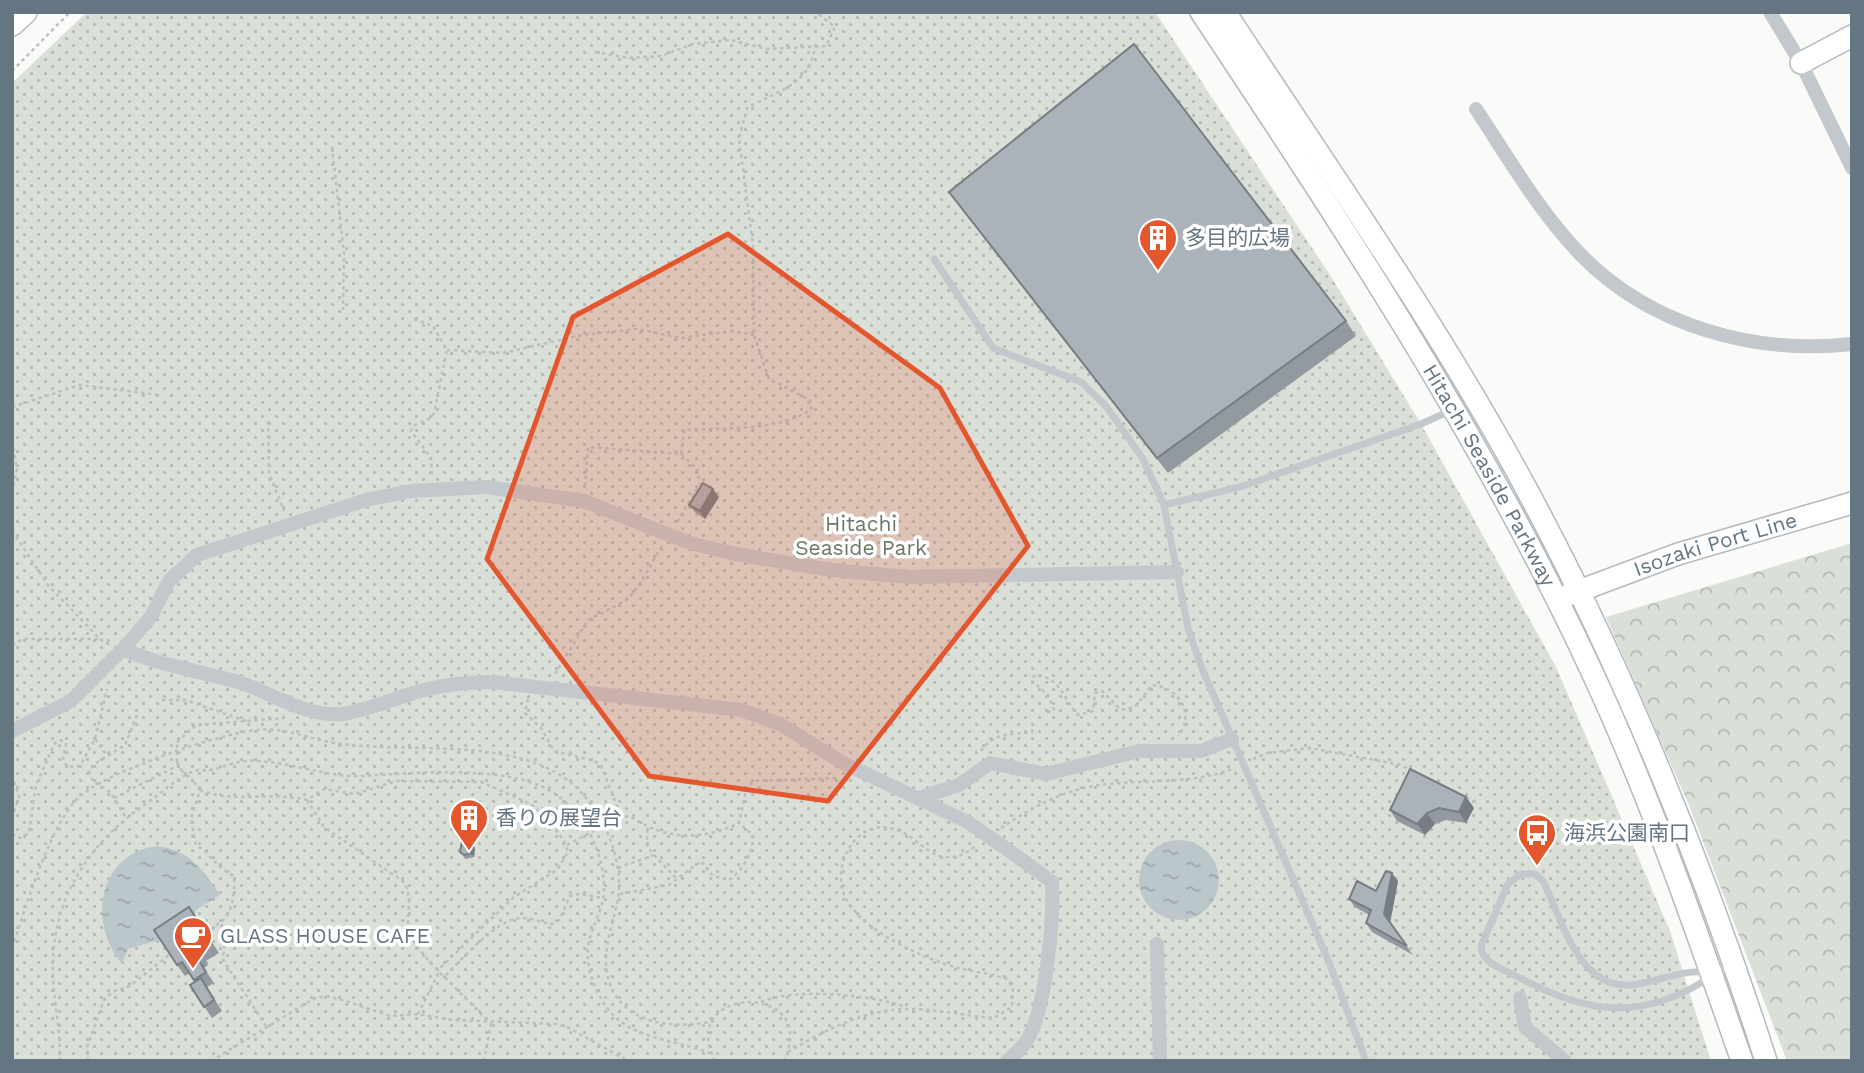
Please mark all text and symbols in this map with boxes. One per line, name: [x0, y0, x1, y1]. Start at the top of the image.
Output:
building icon: 多目的広場: [1137, 217, 1179, 272]
place label: 多目的広場: [1185, 225, 1290, 250]
street label: Hitachi Seaside Parkway: [1418, 359, 1561, 591]
street label: Isozaki Port Line: [1630, 507, 1800, 581]
park label: Hitachi Seaside Park: [795, 511, 927, 560]
building icon: 香りの展望台: [448, 797, 490, 852]
place label: 香りの展望台: [496, 805, 622, 830]
bus stop icon: 海浜公園南口: [1516, 812, 1558, 867]
place label: 海浜公園南口: [1564, 820, 1690, 845]
cafe icon: GLASS HOUSE CAFE: [172, 915, 214, 970]
place label: GLASS HOUSE CAFE: [220, 923, 430, 948]

